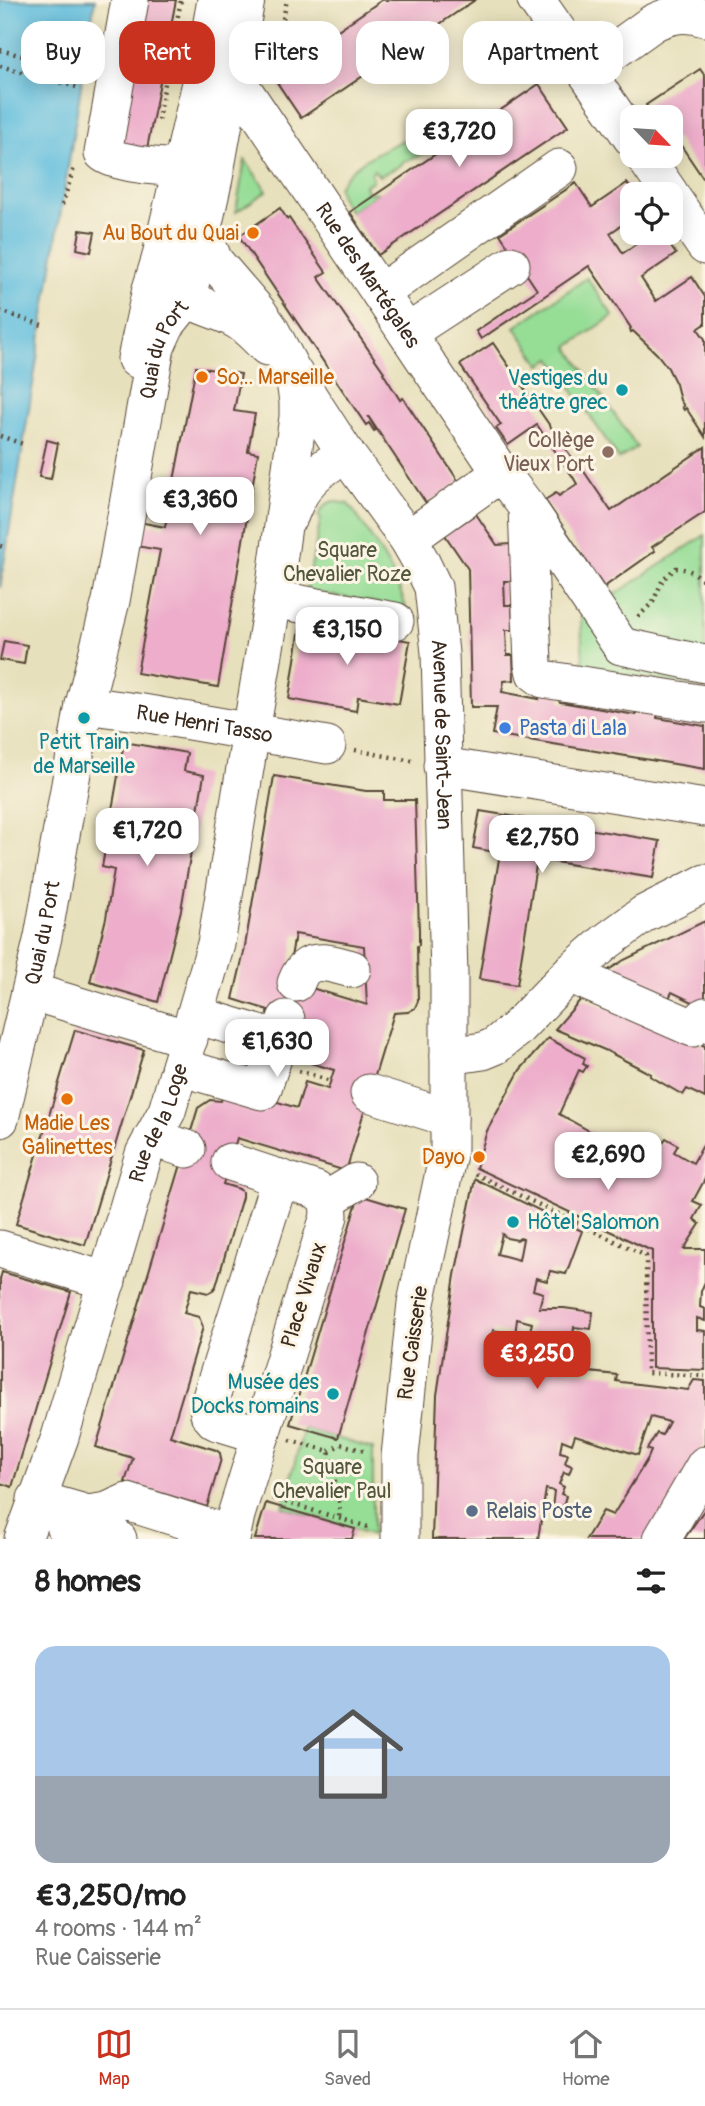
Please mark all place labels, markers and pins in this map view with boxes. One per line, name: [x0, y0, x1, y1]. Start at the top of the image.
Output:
pin: €3,720: [402, 110, 516, 169]
place label: Au Bout du Quai: [102, 220, 239, 247]
marker: Au Bout du Quai: [245, 225, 261, 241]
place label: So... Marseille: [216, 364, 335, 391]
place label: Vestiges du théâtre grec: [499, 365, 608, 416]
marker: So... Marseille: [194, 369, 210, 385]
marker: Vestiges du théâtre grec: [614, 382, 630, 398]
place label: Collège Vieux Port: [503, 427, 595, 478]
marker: Collège Vieux Port: [600, 444, 616, 460]
pin: €3,360: [143, 477, 257, 537]
pin: €3,150: [290, 608, 404, 667]
marker: Petit Train de Marseille: [76, 710, 92, 726]
place label: Pasta di Lala: [519, 715, 627, 742]
marker: Pasta di Lala: [497, 720, 513, 736]
place label: Petit Train de Marseille: [33, 729, 135, 780]
pin: €1,720: [90, 808, 204, 868]
pin: €2,750: [485, 816, 599, 875]
pin: €1,630: [220, 1020, 334, 1079]
marker: Madie Les Galinettes: [59, 1091, 75, 1107]
place label: Madie Les Galinettes: [21, 1110, 113, 1161]
pin: €2,690: [551, 1132, 665, 1192]
place label: Dayo: [422, 1144, 465, 1171]
marker: Dayo: [471, 1149, 487, 1165]
place label: Hôtel Salomon: [527, 1209, 659, 1236]
marker: Hôtel Salomon: [505, 1214, 521, 1230]
pin: €3,250: [480, 1332, 594, 1391]
place label: Musée des Docks romains: [191, 1369, 320, 1420]
marker: Musée des Docks romains: [325, 1386, 341, 1402]
place label: Relais Poste: [486, 1498, 593, 1525]
marker: Relais Poste: [464, 1503, 480, 1519]

